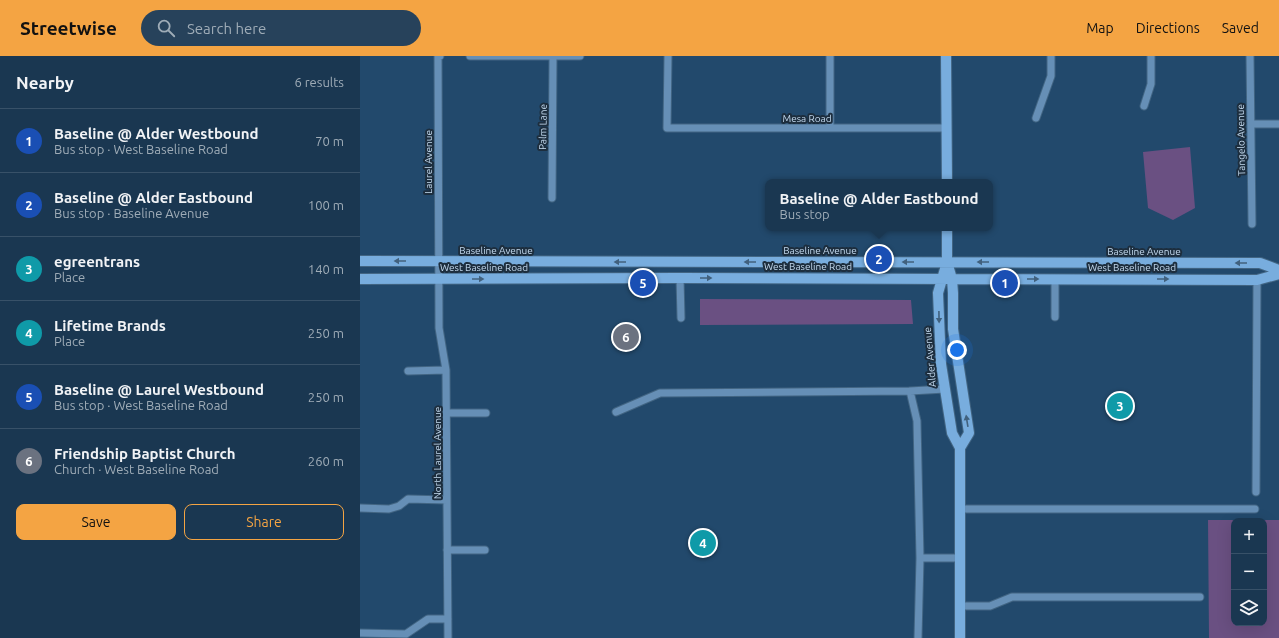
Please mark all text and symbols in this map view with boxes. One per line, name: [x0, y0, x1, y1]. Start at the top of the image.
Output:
search box: [141, 10, 421, 46]
text: Streetwise: [20, 17, 117, 39]
icon: search: [155, 17, 177, 39]
text: Search here: [187, 20, 266, 37]
text: Map: [1086, 20, 1114, 36]
text: Directions: [1136, 20, 1200, 36]
text: Saved: [1222, 20, 1259, 36]
text: Nearby: [16, 73, 74, 92]
text: 6 results: [294, 75, 344, 89]
street label: Palm Lane: [537, 104, 549, 150]
street label: Tangelo Avenue: [1235, 104, 1247, 176]
street label: Mesa Road: [782, 113, 832, 124]
text: Baseline @ Alder Westbound: [54, 125, 258, 142]
street label: Laurel Avenue: [423, 130, 434, 194]
text: 1: [25, 134, 33, 148]
text: 70 m: [315, 134, 344, 148]
text: Bus stop · West Baseline Road: [54, 142, 228, 156]
popup: [765, 179, 993, 231]
text: Baseline @ Alder Eastbound: [54, 189, 253, 206]
text: Baseline @ Alder Eastbound: [779, 190, 979, 207]
text: 2: [25, 198, 33, 212]
text: 100 m: [308, 198, 344, 212]
text: Bus stop · Baseline Avenue: [54, 206, 209, 220]
text: Bus stop: [779, 207, 830, 221]
pin: 2: [866, 244, 892, 274]
street label: Baseline Avenue: [459, 245, 533, 256]
street label: Baseline Avenue: [783, 245, 857, 256]
street label: Baseline Avenue: [1107, 246, 1181, 257]
text: egreentrans: [54, 253, 140, 270]
one-way arrow: [393, 258, 406, 264]
one-way arrow: [613, 259, 626, 265]
one-way arrow: [743, 259, 756, 265]
one-way arrow: [901, 259, 914, 265]
one-way arrow: [976, 259, 989, 265]
one-way arrow: [1234, 260, 1247, 266]
street label: West Baseline Road: [764, 261, 852, 272]
text: 3: [25, 262, 33, 276]
text: 140 m: [308, 262, 344, 276]
street label: West Baseline Road: [440, 262, 528, 273]
street label: West Baseline Road: [1088, 262, 1176, 273]
pin: 5: [630, 268, 656, 298]
pin: 1: [992, 268, 1018, 298]
text: Place: [54, 270, 85, 284]
one-way arrow: [700, 275, 713, 281]
one-way arrow: [472, 276, 485, 282]
one-way arrow: [1027, 276, 1040, 282]
one-way arrow: [1157, 276, 1170, 282]
one-way arrow: [936, 311, 942, 324]
text: Lifetime Brands: [54, 317, 166, 334]
pin: 6: [613, 322, 639, 352]
text: 4: [25, 326, 33, 340]
text: 250 m: [308, 326, 344, 340]
street label: Alder Avenue: [922, 327, 938, 387]
text: Place: [54, 334, 85, 348]
your location: [947, 340, 967, 360]
text: Baseline @ Laurel Westbound: [54, 381, 264, 398]
text: 5: [25, 390, 33, 404]
text: 250 m: [308, 390, 344, 404]
pin: 3: [1107, 391, 1133, 421]
text: Bus stop · West Baseline Road: [54, 398, 228, 412]
street label: North Laurel Avenue: [432, 407, 443, 499]
one-way arrow: [964, 415, 970, 427]
text: Friendship Baptist Church: [54, 445, 236, 462]
text: 6: [25, 454, 33, 468]
text: 260 m: [308, 454, 344, 468]
text: Church · West Baseline Road: [54, 462, 219, 476]
button: Save: [16, 504, 176, 540]
button: Share: [184, 504, 344, 540]
map controls: [1231, 518, 1267, 626]
button: +: [1231, 518, 1267, 554]
pin: 4: [690, 528, 716, 558]
button: −: [1231, 554, 1267, 590]
button: layers: [1231, 590, 1267, 626]

